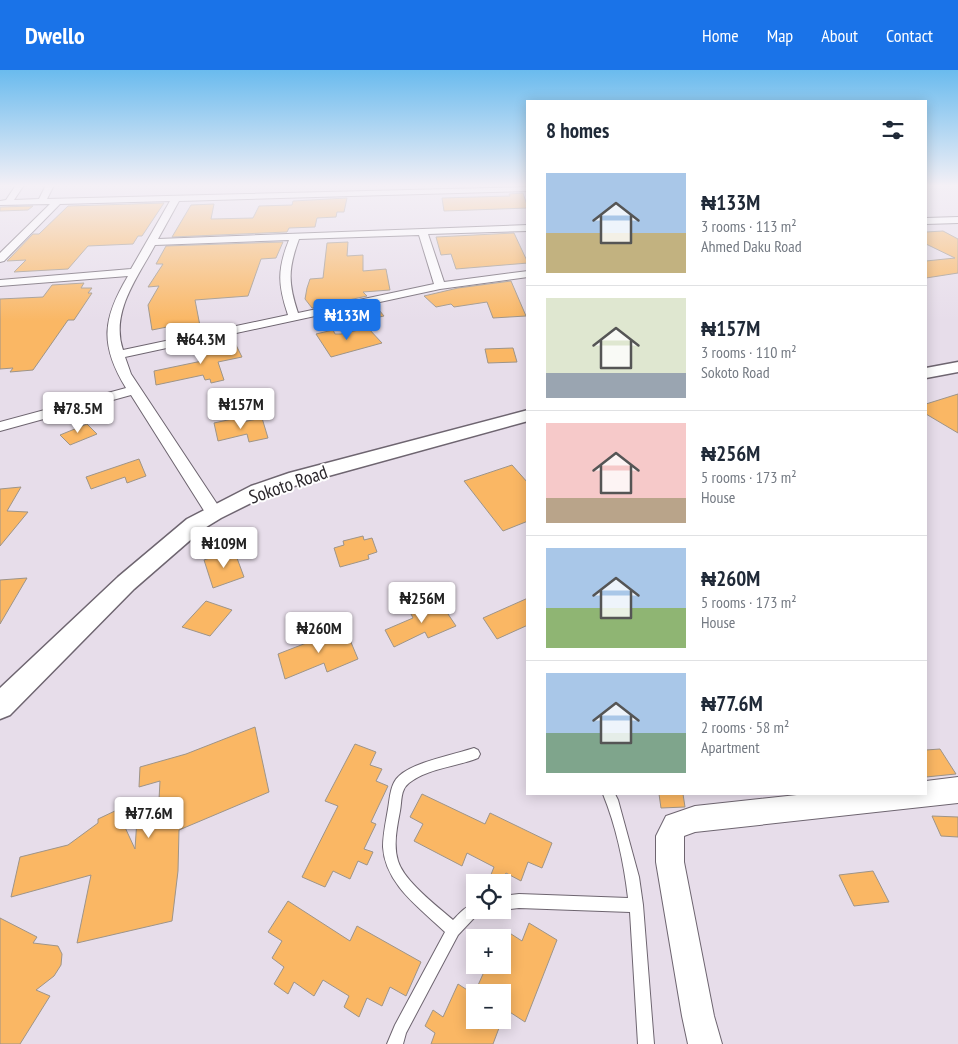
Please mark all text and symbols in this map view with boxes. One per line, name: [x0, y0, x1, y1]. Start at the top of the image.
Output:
text: Dwello: [25, 20, 85, 51]
text: Home: [702, 24, 739, 47]
text: Map: [767, 24, 793, 47]
text: About: [821, 24, 858, 47]
text: Contact: [886, 24, 933, 47]
icon: filters: [879, 116, 907, 144]
text: 8 homes: [546, 117, 609, 144]
text: ₦133M: [701, 189, 760, 216]
icon: home: [586, 193, 646, 253]
text: 3 rooms · 113 m²: [701, 216, 797, 236]
text: Ahmed Daku Road: [701, 236, 802, 256]
pin: ₦133M: [312, 298, 382, 341]
text: ₦133M: [324, 305, 370, 325]
text: ₦157M: [701, 315, 760, 342]
icon: home: [586, 318, 646, 378]
pin: ₦64.3M: [160, 322, 242, 365]
text: ₦64.3M: [177, 329, 225, 349]
text: 3 rooms · 110 m²: [701, 342, 797, 362]
text: Sokoto Road: [701, 362, 770, 382]
pin: ₦157M: [206, 388, 276, 430]
pin: ₦78.5M: [37, 392, 119, 434]
text: ₦157M: [218, 394, 264, 414]
text: ₦78.5M: [54, 398, 102, 418]
text: ₦256M: [701, 440, 760, 467]
icon: home: [586, 443, 646, 503]
street label: Sokoto Road: [246, 459, 330, 509]
text: 5 rooms · 173 m²: [701, 467, 797, 487]
text: House: [701, 487, 735, 507]
pin: ₦109M: [189, 526, 259, 569]
text: ₦109M: [201, 533, 247, 553]
text: ₦260M: [701, 565, 760, 592]
icon: home: [586, 568, 646, 628]
pin: ₦256M: [387, 582, 457, 624]
text: ₦256M: [399, 588, 445, 608]
text: 5 rooms · 173 m²: [701, 592, 797, 612]
pin: ₦260M: [284, 612, 354, 654]
text: House: [701, 612, 735, 632]
text: ₦260M: [296, 618, 342, 638]
text: ₦77.6M: [701, 690, 763, 717]
icon: home: [586, 693, 646, 753]
text: 2 rooms · 58 m²: [701, 717, 789, 737]
text: Apartment: [701, 737, 760, 757]
pin: ₦77.6M: [108, 796, 190, 839]
text: ₦77.6M: [126, 803, 172, 823]
map controls: [466, 874, 511, 1029]
button: locate: [466, 874, 511, 919]
button: +: [466, 929, 511, 974]
button: −: [466, 984, 511, 1029]

